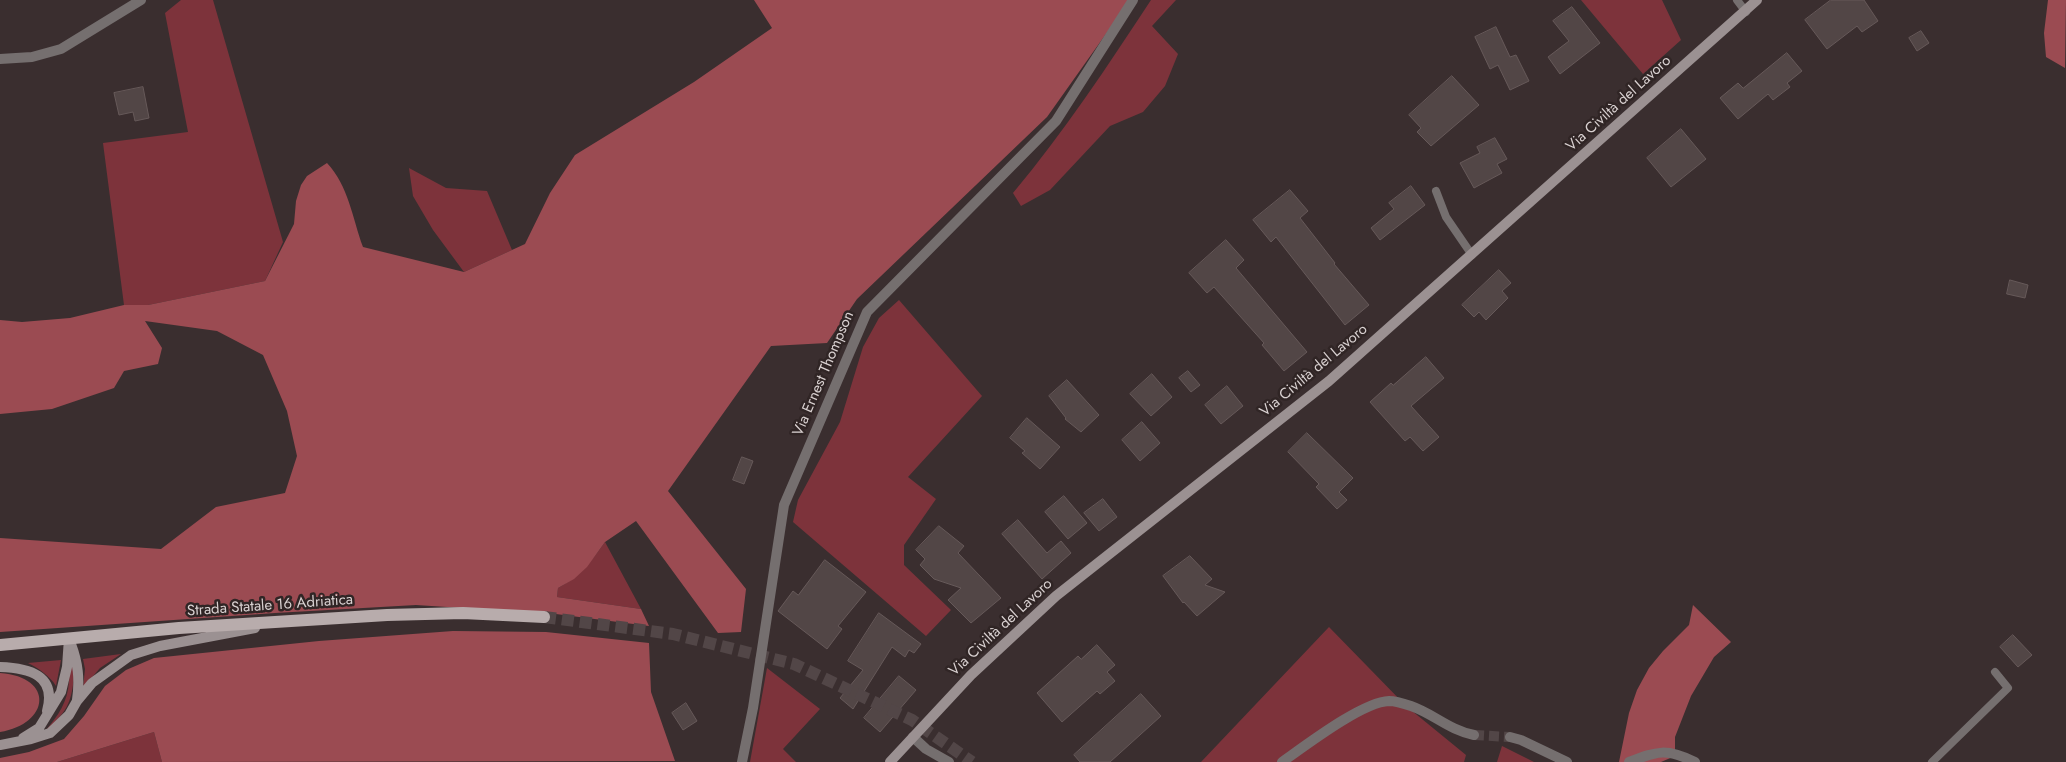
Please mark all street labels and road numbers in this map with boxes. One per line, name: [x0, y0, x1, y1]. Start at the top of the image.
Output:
street label: Via Civiltà del Lavoro: [1563, 52, 1675, 156]
street label: Via Ernest Thompson: [790, 309, 858, 439]
street label: Via Civiltà del Lavoro: [1257, 321, 1371, 421]
street label: Via Civiltà del Lavoro: [946, 575, 1056, 681]
street label: Strada Statale 16 Adriatica: [186, 591, 354, 621]

